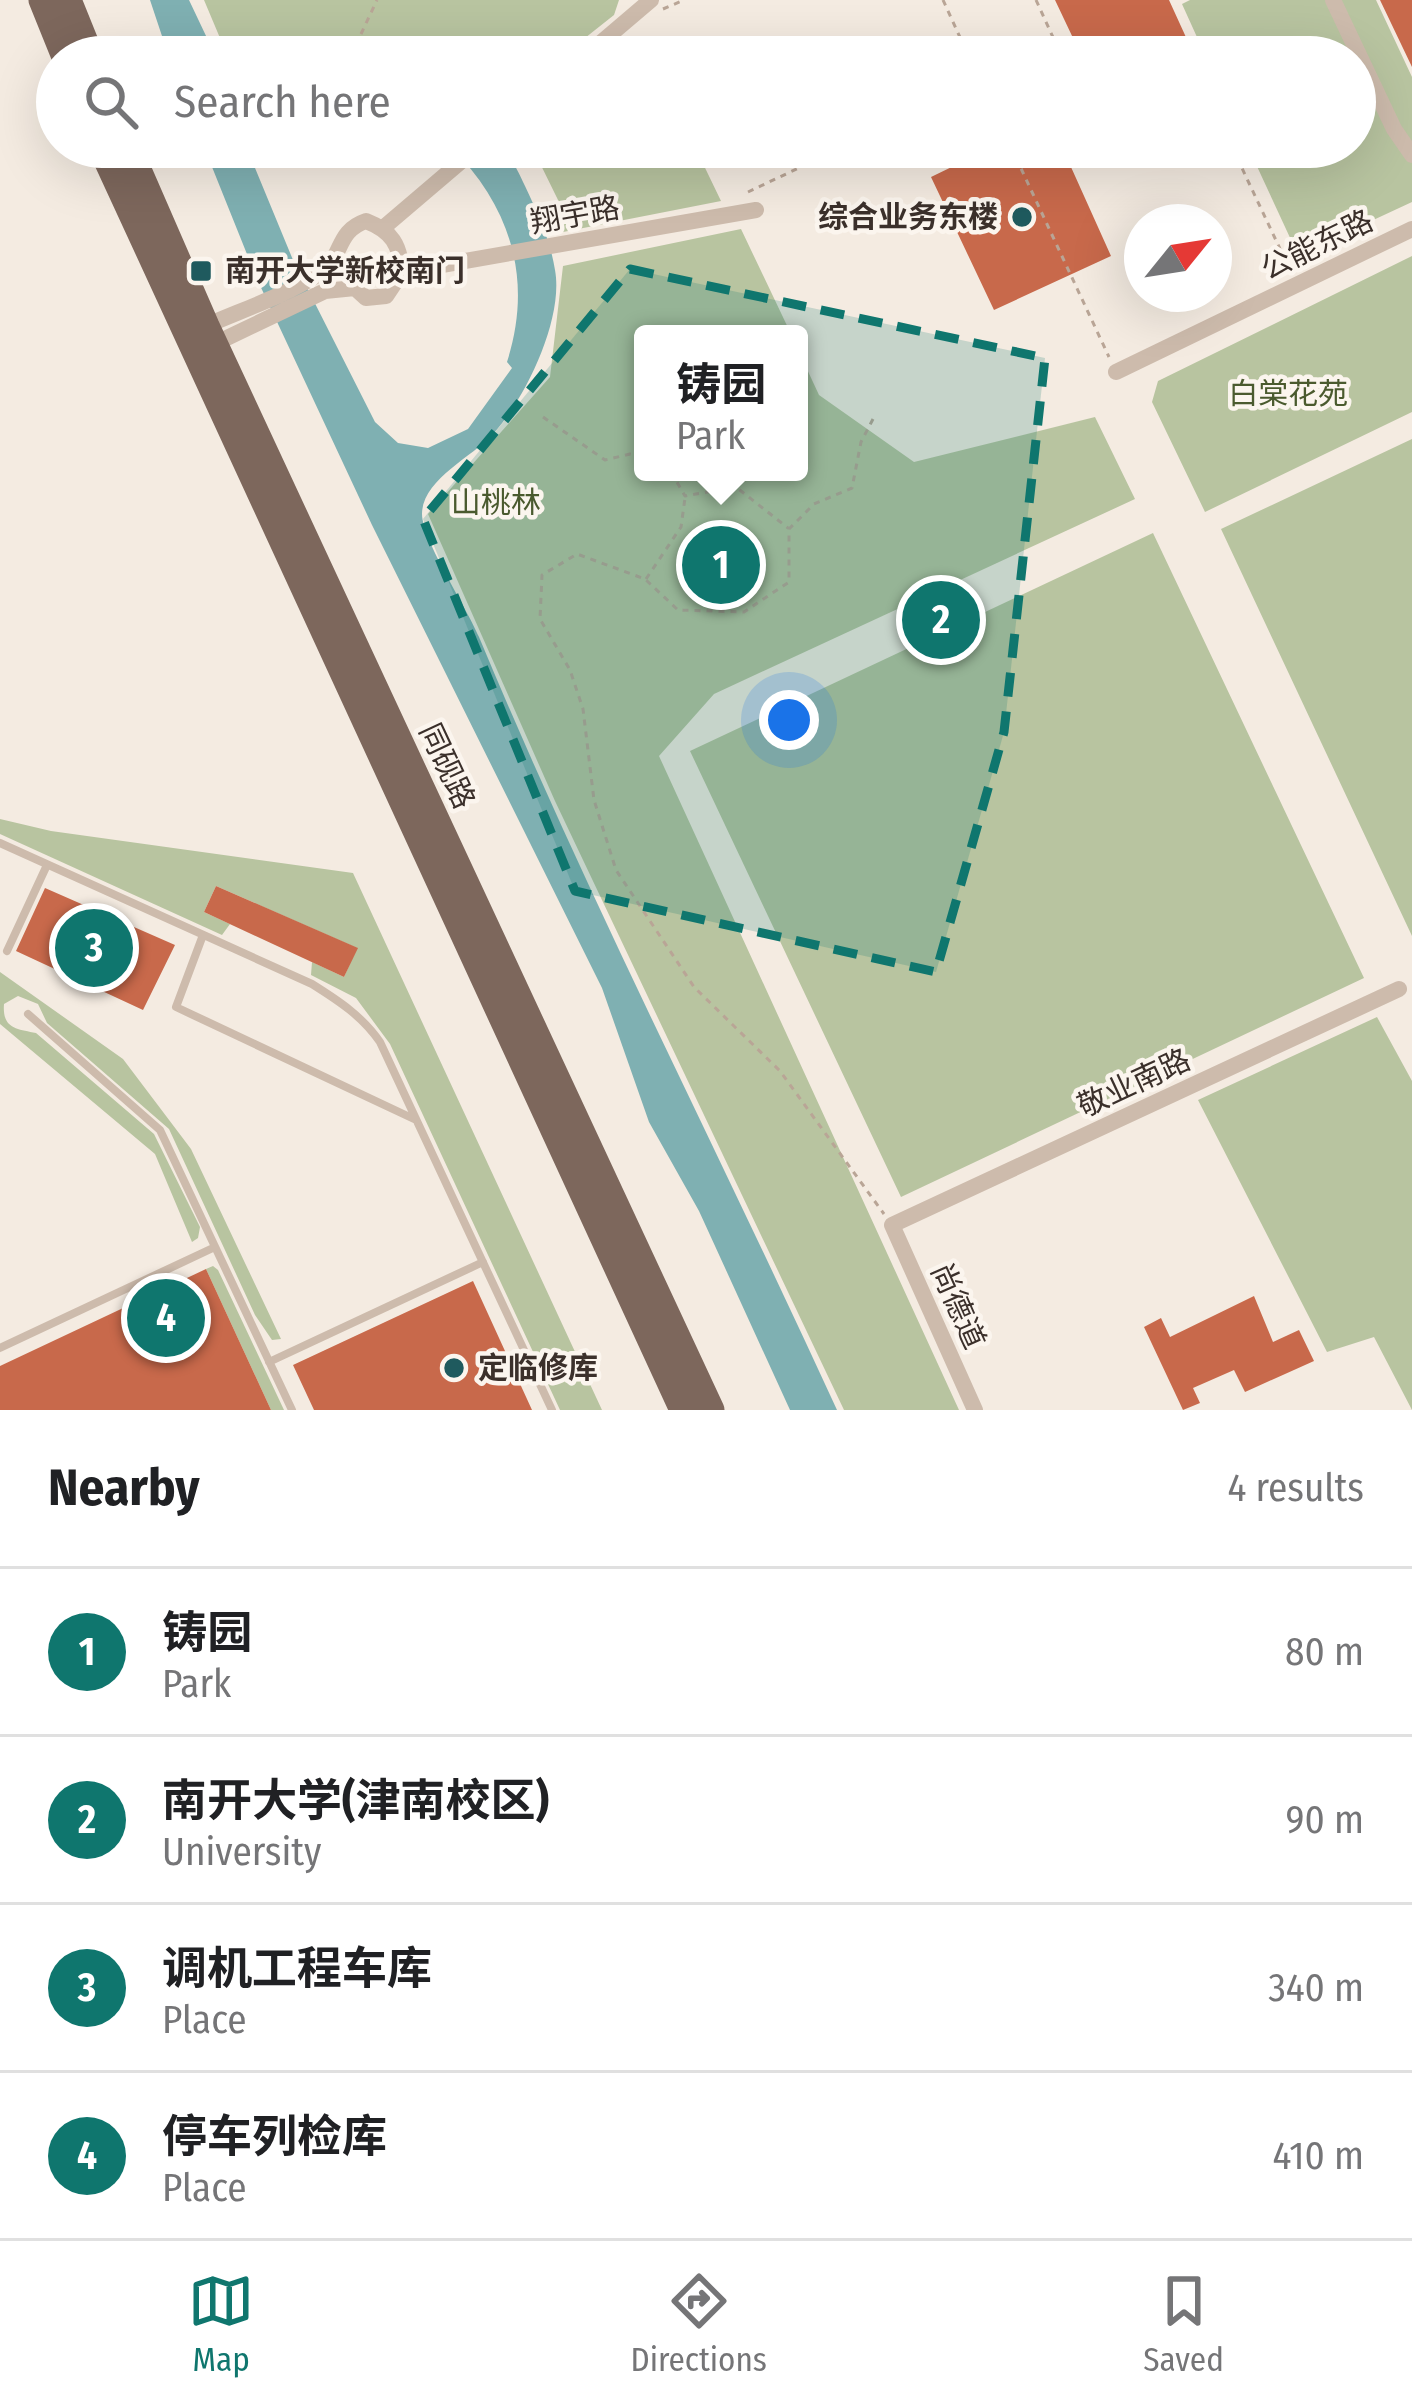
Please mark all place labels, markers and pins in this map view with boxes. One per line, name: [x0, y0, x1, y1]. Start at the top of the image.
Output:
place label: 综合业务东楼: [818, 199, 998, 235]
marker: 综合业务东楼: [1009, 204, 1035, 230]
place label: 南开大学新校南门: [225, 253, 465, 289]
marker: 南开大学新校南门: [188, 258, 214, 284]
pin: 1: [682, 520, 760, 610]
pin: 2: [902, 575, 980, 665]
pin: 3: [55, 903, 133, 993]
pin: 4: [127, 1273, 205, 1363]
place label: 定临修库: [478, 1350, 598, 1386]
marker: 定临修库: [441, 1355, 467, 1381]

